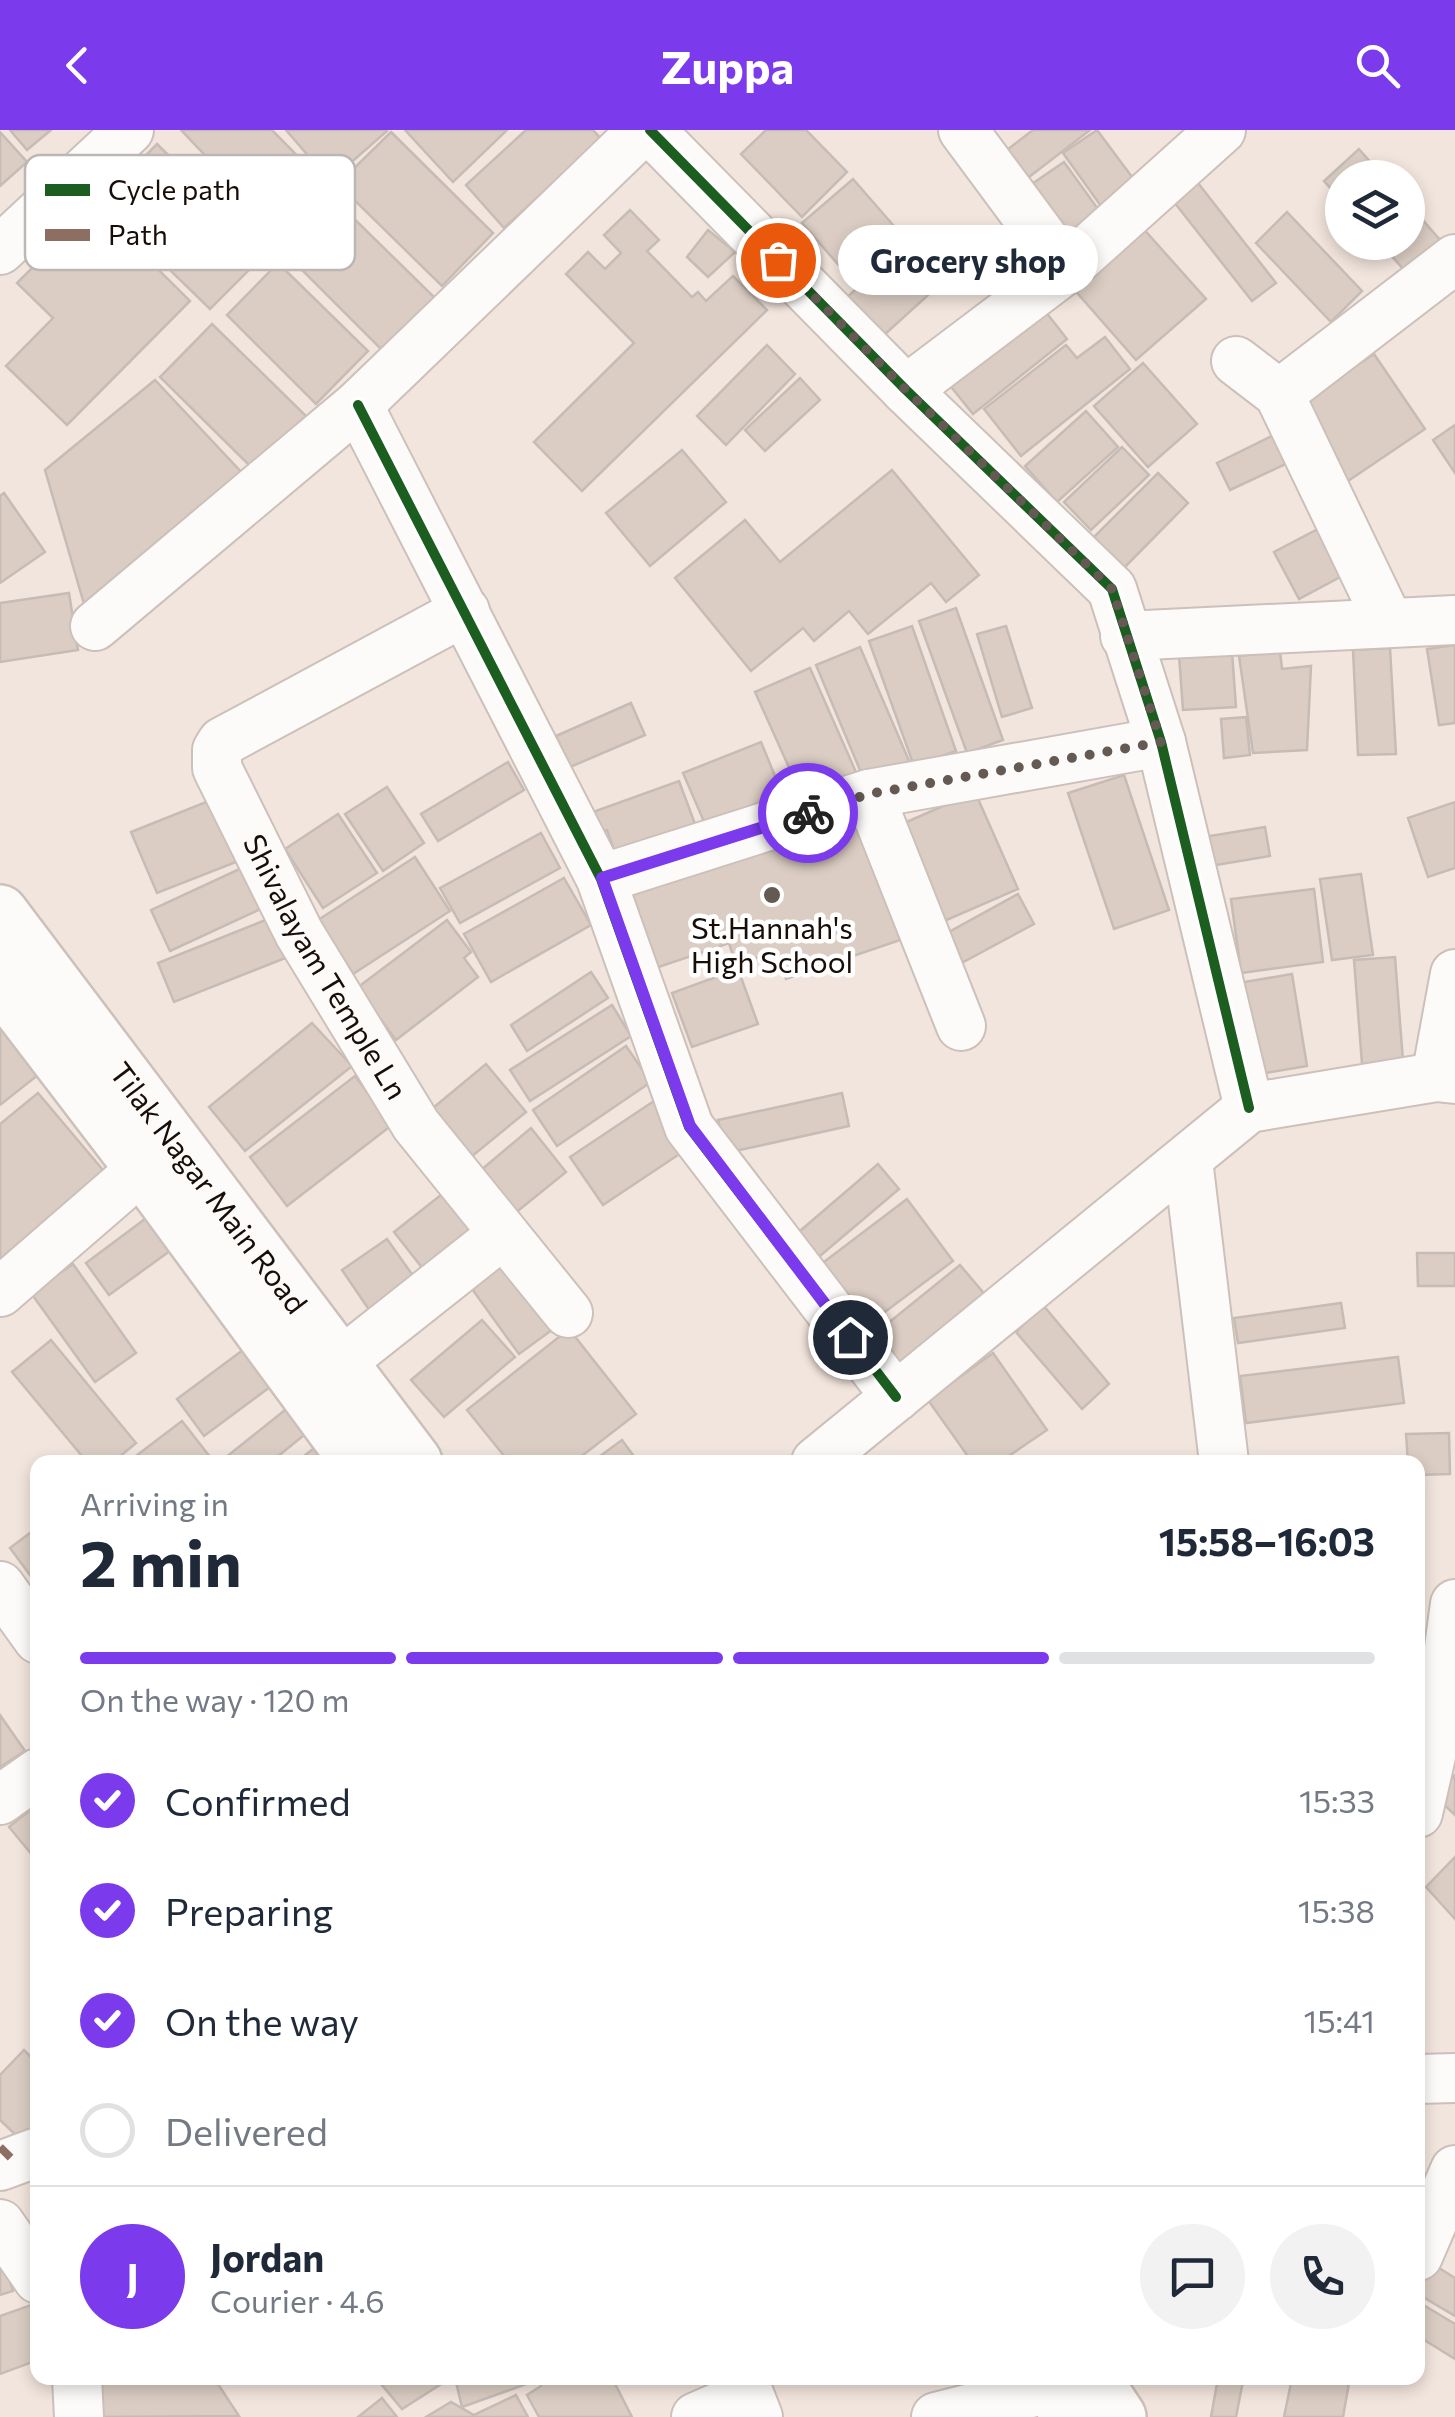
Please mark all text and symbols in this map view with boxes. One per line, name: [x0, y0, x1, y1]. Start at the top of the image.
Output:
icon: back: [50, 38, 105, 93]
text: Zuppa: [661, 38, 794, 93]
icon: search: [1350, 38, 1405, 93]
legend: [25, 155, 355, 270]
map controls: [1325, 160, 1425, 260]
button: layers: [1325, 160, 1425, 260]
text: Cycle path: [108, 172, 240, 206]
text: Path: [108, 217, 168, 251]
pin: [736, 218, 821, 303]
callout: Grocery shop: [838, 225, 1098, 295]
icon: bag: [751, 233, 806, 288]
text: Grocery shop: [870, 240, 1066, 280]
courier: [758, 763, 858, 863]
icon: bike: [781, 786, 836, 841]
street label: Shivalayam Temple Ln: [237, 827, 417, 1105]
marker: St.Hannah's High School: [761, 884, 783, 906]
place label: St.Hannah's High School: [691, 908, 853, 979]
street label: Tilak Nagar Main Road: [103, 1054, 316, 1320]
pin: [808, 1295, 893, 1380]
icon: home: [823, 1310, 878, 1365]
text: Arriving in: [80, 1483, 229, 1523]
text: 15:58–16:03: [1159, 1517, 1375, 1564]
text: 2 min: [80, 1521, 242, 1600]
text: On the way · 120 m: [80, 1679, 349, 1719]
icon: check: [80, 1773, 135, 1828]
text: Confirmed: [165, 1777, 351, 1824]
text: 15:33: [1299, 1780, 1375, 1820]
icon: check: [80, 1883, 135, 1938]
text: Preparing: [165, 1887, 333, 1934]
text: 15:38: [1298, 1890, 1375, 1930]
icon: check: [80, 1993, 135, 2048]
text: On the way: [165, 1997, 359, 2044]
text: 15:41: [1303, 2000, 1375, 2040]
text: Delivered: [165, 2107, 328, 2154]
button: chat: [1140, 2224, 1245, 2329]
button: phone: [1270, 2224, 1375, 2329]
text: Jordan: [210, 2233, 324, 2280]
text: J: [126, 2253, 139, 2300]
text: Courier · 4.6: [210, 2280, 385, 2320]

